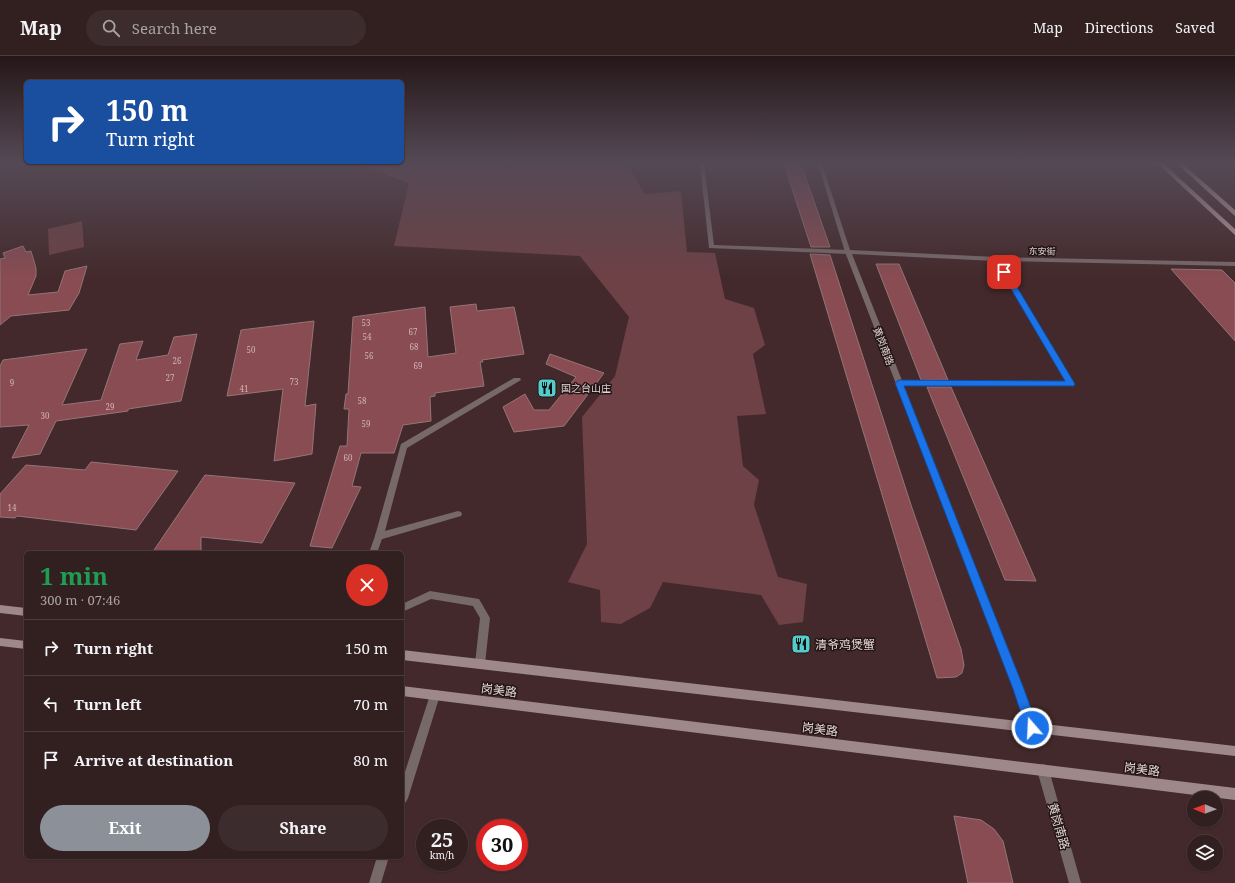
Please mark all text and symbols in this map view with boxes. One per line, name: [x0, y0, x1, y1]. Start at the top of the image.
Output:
search box: [86, 10, 366, 46]
text: Map: [20, 15, 62, 41]
icon: search: [100, 17, 122, 39]
text: Search here: [132, 18, 217, 38]
text: Map: [1033, 18, 1063, 37]
text: Directions: [1085, 18, 1153, 37]
text: Saved: [1175, 18, 1215, 37]
text: 150 m: [106, 91, 188, 129]
icon: right: [40, 96, 92, 148]
text: Turn right: [106, 127, 195, 151]
street label: 东安街: [1028, 244, 1056, 258]
pin: [987, 255, 1021, 289]
icon: arrive: [993, 261, 1015, 283]
house number: 53: [362, 317, 371, 328]
street label: 黄岗南路: [870, 325, 898, 367]
house number: 67: [409, 326, 418, 337]
house number: 54: [363, 331, 372, 342]
house number: 68: [410, 341, 419, 352]
house number: 50: [247, 344, 256, 355]
house number: 56: [365, 350, 374, 361]
house number: 26: [173, 355, 182, 366]
house number: 69: [414, 360, 422, 371]
house number: 27: [166, 372, 175, 383]
house number: 73: [290, 376, 299, 387]
house number: 9: [10, 377, 14, 388]
restaurant icon: 国之台山庄: [536, 377, 558, 399]
place label: 国之台山庄: [561, 381, 611, 395]
house number: 41: [240, 383, 248, 394]
house number: 58: [358, 395, 367, 406]
house number: 29: [106, 401, 114, 412]
house number: 30: [41, 410, 50, 421]
house number: 59: [362, 418, 370, 429]
house number: 60: [344, 452, 353, 463]
house number: 14: [8, 502, 17, 513]
text: 1 min: [40, 559, 108, 592]
button: close: [346, 564, 388, 606]
text: 300 m · 07:46: [40, 591, 120, 609]
restaurant icon: 清爷鸡煲蟹: [790, 633, 812, 655]
place label: 清爷鸡煲蟹: [815, 636, 875, 653]
icon: right: [40, 637, 62, 659]
text: Turn right: [74, 638, 153, 658]
text: 150 m: [345, 638, 388, 658]
street label: 岗美路: [480, 679, 518, 701]
icon: left: [40, 693, 62, 715]
text: Turn left: [74, 694, 142, 714]
text: 70 m: [353, 694, 388, 714]
position arrow: [1011, 707, 1053, 749]
street label: 岗美路: [801, 718, 839, 740]
icon: arrive: [40, 749, 62, 771]
text: Arrive at destination: [74, 750, 233, 770]
text: 80 m: [353, 750, 388, 770]
street label: 岗美路: [1123, 758, 1161, 780]
north arrow: [1187, 791, 1223, 827]
map controls: [1187, 791, 1223, 871]
street label: 黄岗南路: [1044, 801, 1074, 851]
button: Exit: [40, 805, 210, 851]
button: Share: [218, 805, 388, 851]
speed limit sign: 30: [476, 819, 528, 871]
text: 25: [431, 826, 453, 853]
button: layers: [1187, 835, 1223, 871]
text: km/h: [430, 848, 454, 862]

